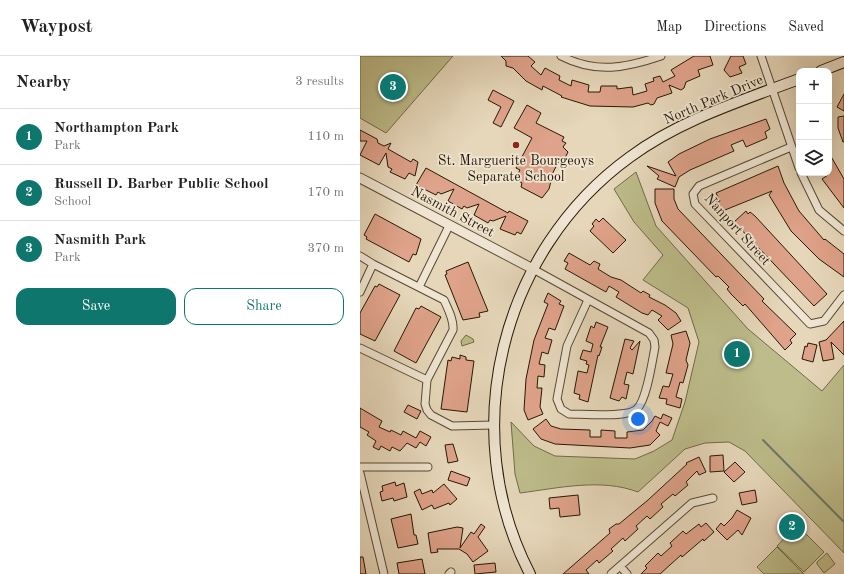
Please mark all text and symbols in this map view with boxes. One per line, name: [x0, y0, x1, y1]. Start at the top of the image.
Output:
text: Waypost: [20, 18, 93, 37]
text: Map: [656, 20, 682, 34]
text: Directions: [704, 20, 766, 34]
text: Saved: [788, 20, 824, 34]
map controls: [796, 68, 832, 176]
button: +: [796, 68, 832, 104]
pin: 3: [380, 72, 406, 102]
street label: North Park Drive: [662, 73, 765, 127]
text: Nearby: [16, 74, 71, 91]
text: 3 results: [295, 75, 344, 88]
button: −: [796, 104, 832, 140]
text: Northampton Park: [54, 121, 179, 136]
text: 1: [25, 130, 33, 143]
text: 110 m: [307, 130, 344, 143]
text: Park: [54, 139, 81, 152]
marker: St. Marguerite Bourgeoys Separate School: [511, 140, 521, 150]
button: layers: [796, 140, 832, 176]
place label: St. Marguerite Bourgeoys Separate School: [438, 154, 594, 184]
text: Russell D. Barber Public School: [54, 177, 269, 192]
street label: Nasmith Street: [409, 184, 497, 240]
text: 2: [25, 186, 33, 199]
text: 170 m: [307, 186, 344, 199]
street label: Nanport Street: [702, 191, 773, 268]
text: School: [54, 195, 91, 208]
text: Nasmith Park: [54, 233, 146, 248]
text: 3: [25, 242, 33, 255]
text: 370 m: [307, 242, 344, 255]
text: Park: [54, 251, 81, 264]
button: Save: [16, 288, 176, 325]
button: Share: [184, 288, 344, 325]
pin: 1: [724, 339, 750, 369]
your location: [628, 409, 648, 429]
pin: 2: [779, 512, 805, 542]

